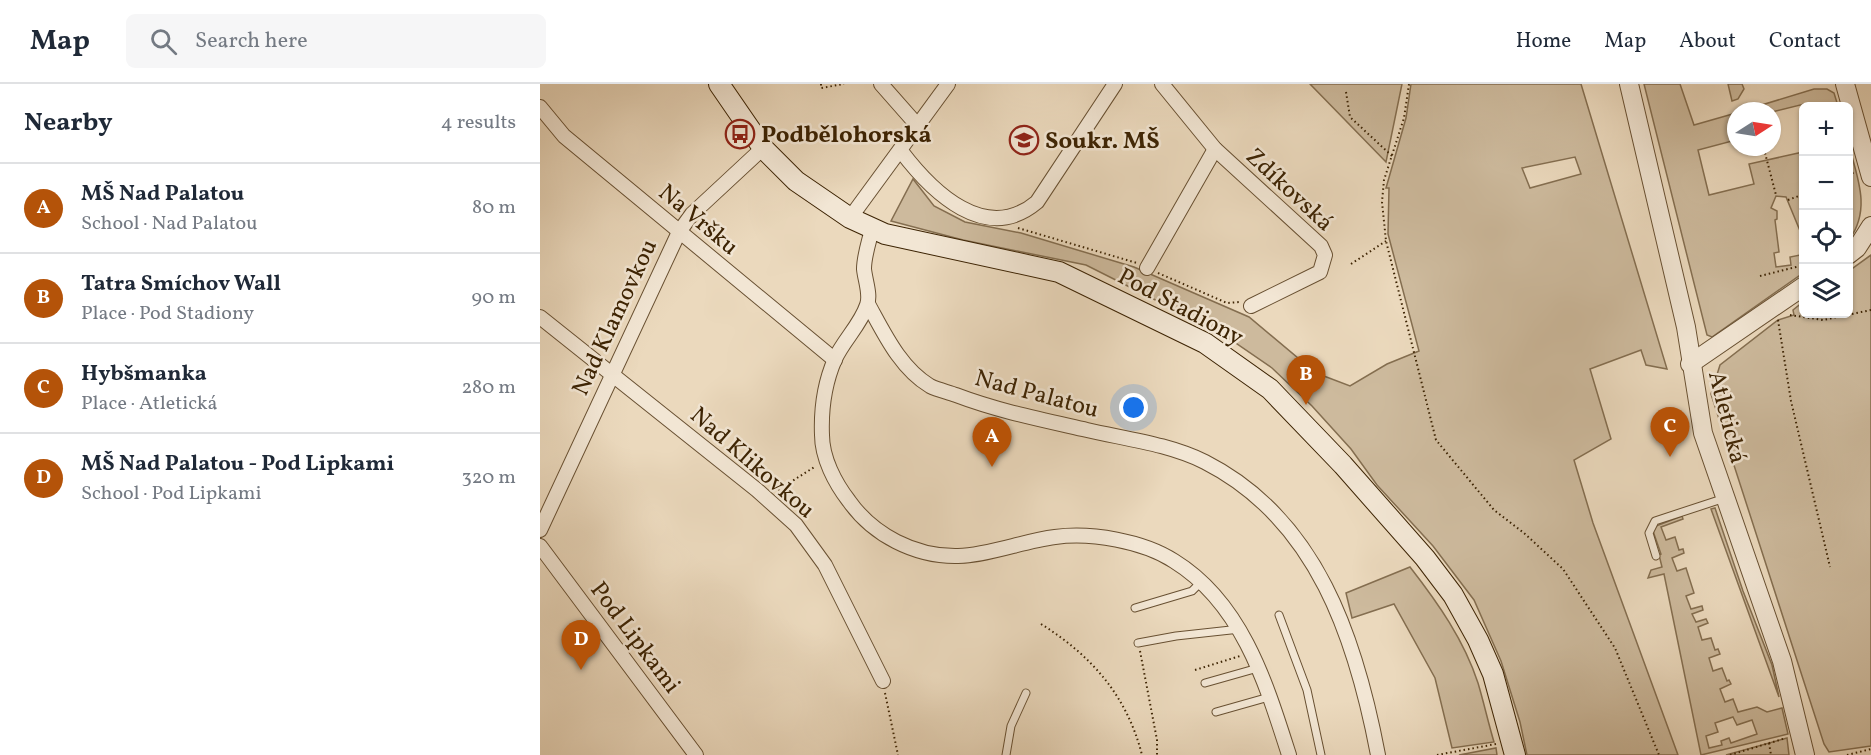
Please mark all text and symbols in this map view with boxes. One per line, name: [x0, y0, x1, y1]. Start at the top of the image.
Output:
search box: [126, 14, 546, 68]
text: Map: [30, 22, 90, 61]
icon: search: [147, 25, 180, 58]
text: Search here: [195, 26, 308, 57]
text: Home: [1516, 27, 1571, 56]
text: Map: [1604, 27, 1646, 56]
text: About: [1679, 27, 1736, 56]
text: Contact: [1769, 27, 1841, 56]
north arrow: [1727, 102, 1781, 156]
map controls: [1799, 102, 1853, 318]
button: +: [1799, 102, 1853, 156]
text: Nearby: [24, 105, 113, 141]
text: 4 results: [441, 109, 516, 137]
bus stop icon: Podbělohorská: [724, 118, 756, 150]
place label: Podbělohorská: [761, 119, 932, 153]
school or university icon: Soukr. MŠ: [1008, 124, 1040, 156]
place label: Soukr. MŠ: [1045, 125, 1160, 159]
street label: Zdíkovská: [1237, 141, 1340, 240]
button: −: [1799, 156, 1853, 210]
street label: Na Vršku: [650, 177, 745, 264]
text: MŠ Nad Palatou: [81, 179, 244, 210]
text: A: [36, 194, 51, 222]
text: 80 m: [472, 194, 516, 222]
text: School · Nad Palatou: [81, 210, 257, 238]
button: locate: [1799, 210, 1853, 264]
street label: Nad Klamovkou: [565, 234, 667, 402]
street label: Pod Stadiony: [1111, 260, 1249, 355]
button: layers: [1799, 264, 1853, 318]
text: Tatra Smíchov Wall: [81, 269, 281, 300]
text: B: [37, 284, 50, 312]
text: 90 m: [472, 284, 516, 312]
text: Place · Pod Stadiony: [81, 300, 254, 328]
pin: B: [1286, 356, 1326, 405]
text: Hybšmanka: [81, 359, 207, 390]
street label: Nad Palatou: [971, 362, 1102, 428]
street label: Atletická: [1698, 368, 1754, 467]
text: C: [37, 374, 50, 402]
text: 280 m: [461, 374, 516, 402]
text: Place · Atletická: [81, 390, 218, 418]
your location: [1119, 393, 1148, 422]
street label: Nad Klikovkou: [682, 400, 822, 527]
pin: C: [1650, 408, 1690, 457]
pin: A: [972, 418, 1012, 467]
text: MŠ Nad Palatou - Pod Lipkami: [81, 449, 394, 480]
text: D: [36, 464, 51, 492]
text: 320 m: [461, 464, 516, 492]
text: School · Pod Lipkami: [81, 480, 262, 508]
street label: Pod Lipkami: [581, 575, 688, 701]
pin: D: [562, 620, 600, 670]

